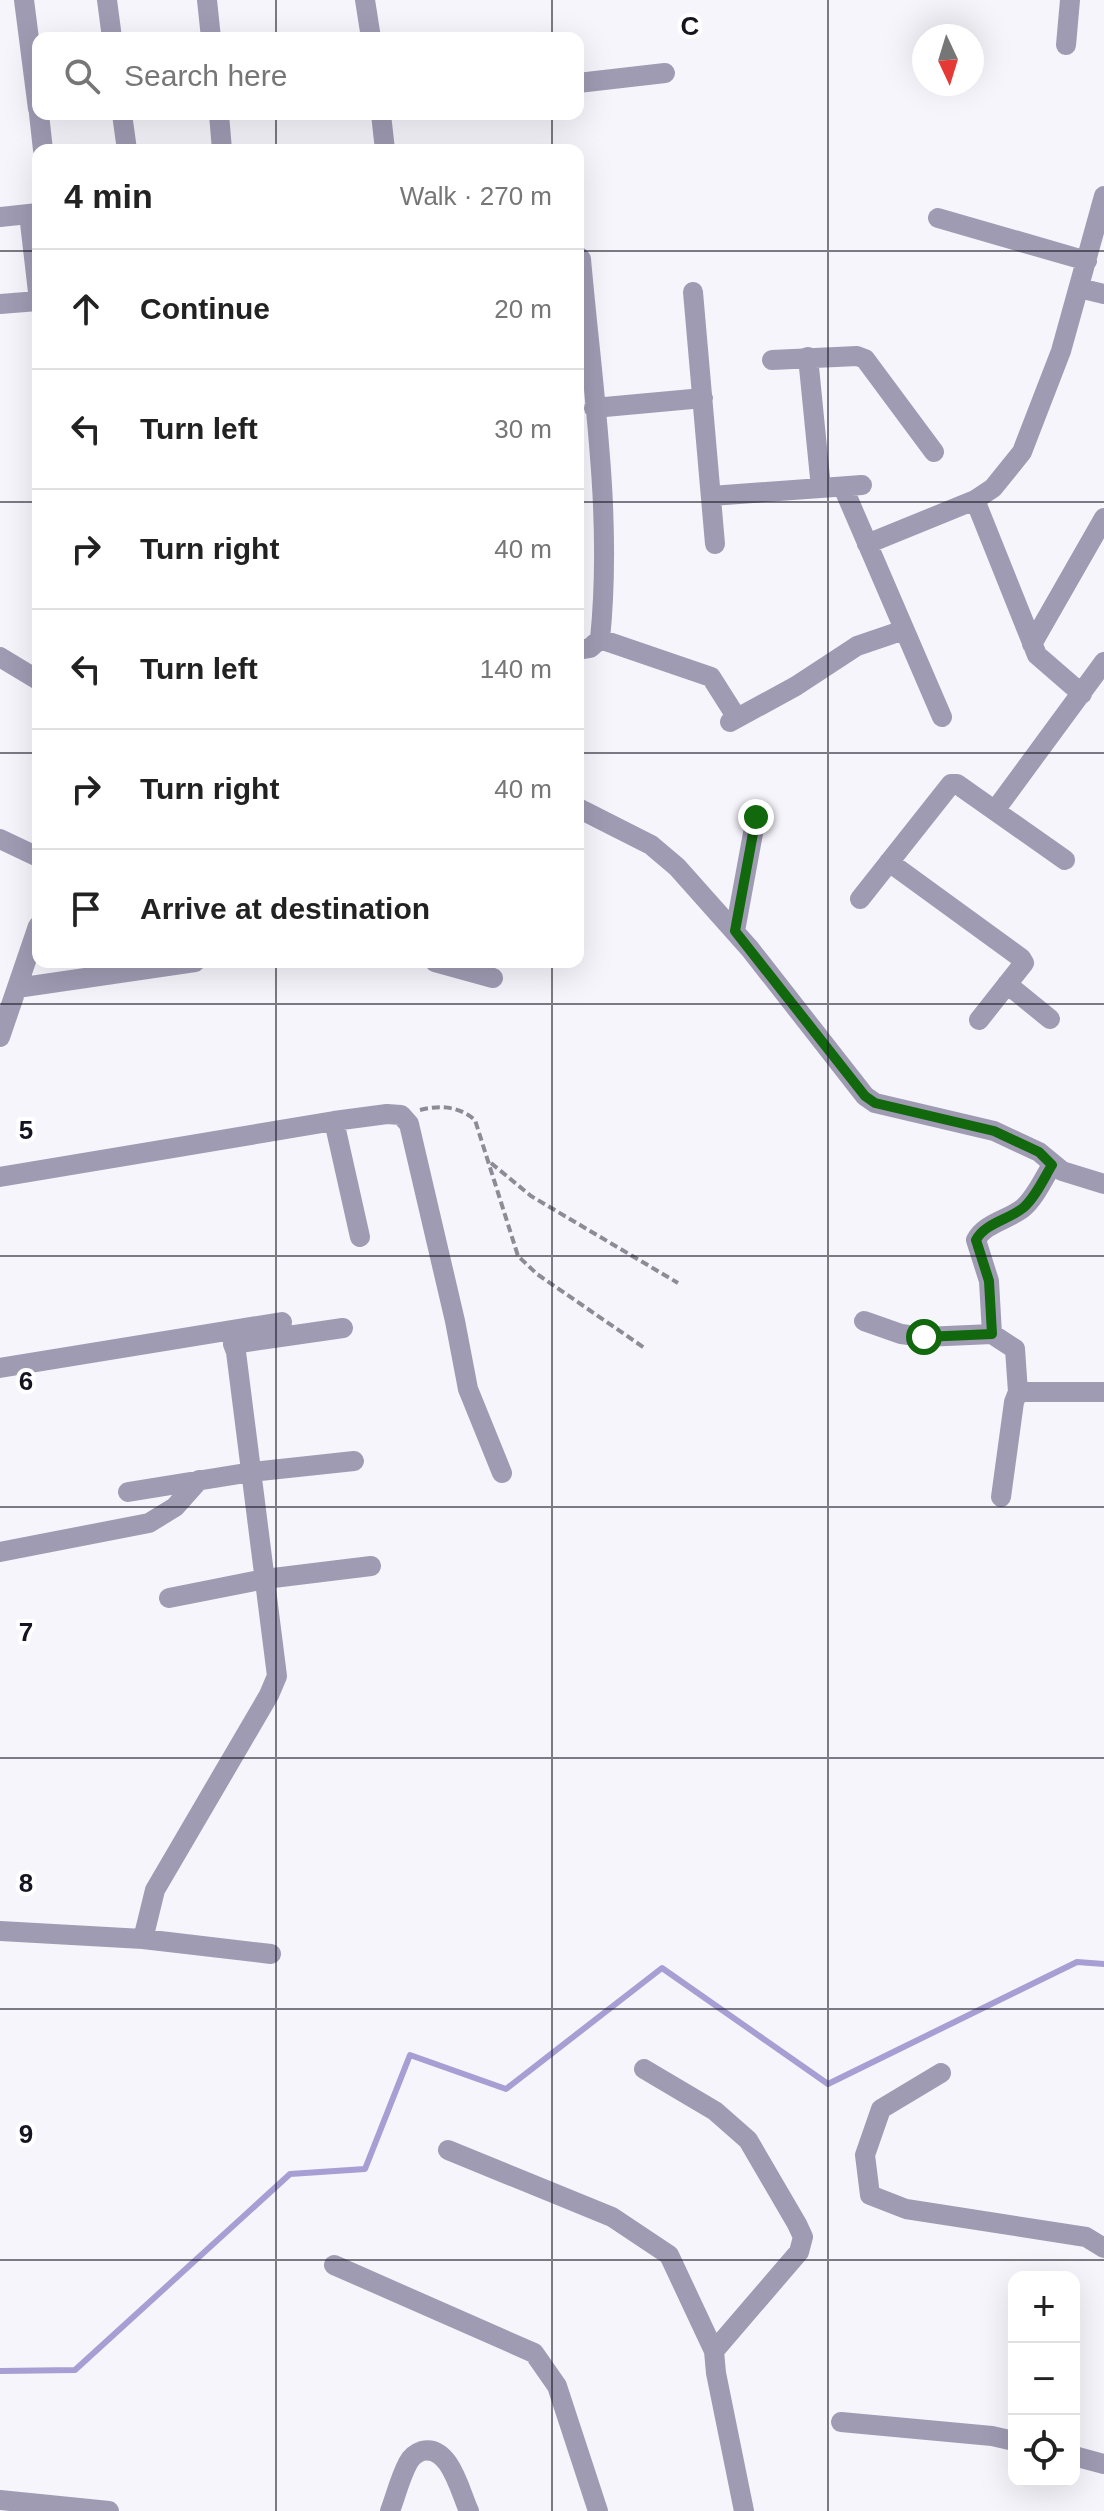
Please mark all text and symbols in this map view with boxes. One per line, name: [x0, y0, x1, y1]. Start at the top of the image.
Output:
text: C: [681, 11, 700, 41]
north arrow: [912, 24, 984, 96]
search box: [32, 32, 584, 120]
icon: search: [60, 54, 104, 98]
text: Search here: [124, 59, 287, 92]
text: 4 min: [64, 177, 153, 215]
text: Walk · 270 m: [400, 181, 552, 211]
icon: ahead: [64, 287, 108, 331]
text: Continue: [140, 292, 270, 325]
text: 20 m: [494, 294, 552, 324]
icon: left: [64, 407, 108, 451]
text: Turn left: [140, 412, 258, 445]
text: 30 m: [494, 414, 552, 444]
icon: right: [64, 527, 108, 571]
text: Turn right: [140, 532, 279, 565]
text: 40 m: [494, 534, 552, 564]
icon: left: [64, 647, 108, 691]
text: Turn left: [140, 652, 258, 685]
text: 140 m: [480, 654, 552, 684]
icon: right: [64, 767, 108, 811]
text: Turn right: [140, 772, 279, 805]
text: 40 m: [494, 774, 552, 804]
route end: [738, 799, 774, 835]
icon: arrive: [64, 887, 108, 931]
text: Arrive at destination: [140, 892, 430, 925]
text: 5: [19, 1115, 33, 1145]
route start: [906, 1319, 942, 1355]
text: 6: [19, 1366, 33, 1396]
text: 7: [19, 1617, 33, 1647]
text: 8: [19, 1868, 33, 1898]
text: 9: [19, 2119, 33, 2149]
map controls: [1008, 2271, 1080, 2487]
button: +: [1008, 2271, 1080, 2343]
button: −: [1008, 2343, 1080, 2415]
button: locate: [1008, 2415, 1080, 2487]

